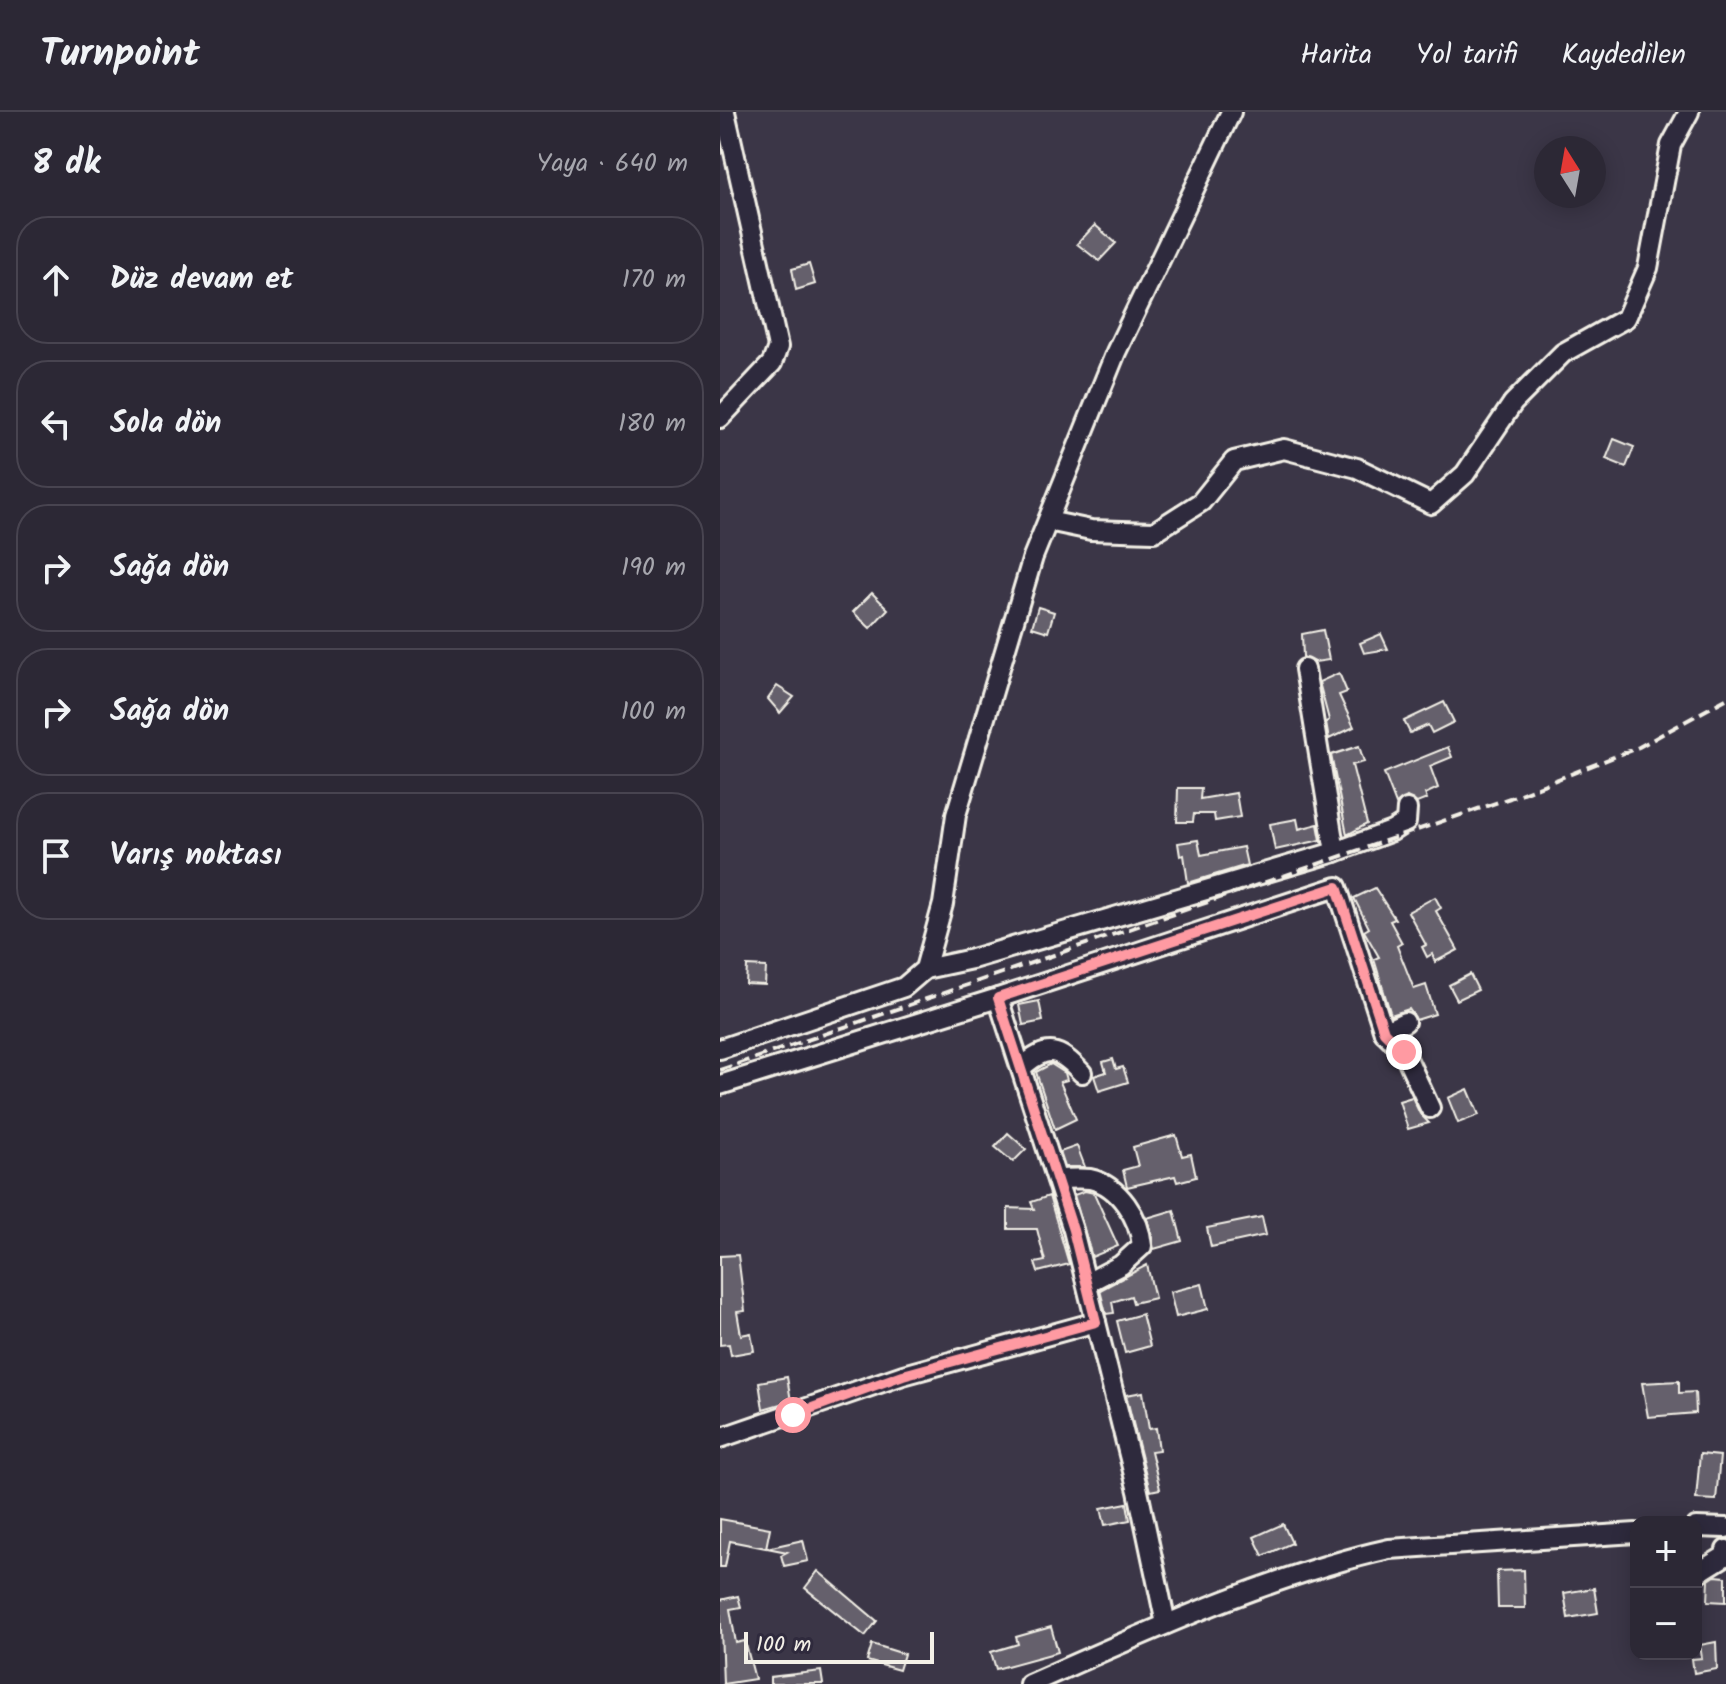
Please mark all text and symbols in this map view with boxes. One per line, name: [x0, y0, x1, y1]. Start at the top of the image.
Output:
text: Turnpoint: [40, 25, 200, 85]
text: Harita: [1300, 33, 1372, 78]
text: Yol tarifi: [1416, 33, 1518, 78]
text: Kaydedilen: [1562, 33, 1686, 78]
north arrow: [1534, 136, 1606, 208]
text: 8 dk: [32, 137, 100, 191]
text: Yaya · 640 m: [537, 143, 688, 185]
text: Düz devam et: [110, 256, 293, 304]
icon: ahead: [34, 258, 78, 302]
text: 170 m: [622, 259, 686, 301]
text: Sola dön: [110, 400, 221, 448]
icon: left: [34, 402, 78, 446]
text: 180 m: [618, 403, 686, 445]
text: Sağa dön: [110, 544, 229, 592]
icon: right: [34, 546, 78, 590]
text: 190 m: [621, 547, 686, 589]
text: Sağa dön: [110, 688, 229, 736]
icon: right: [34, 690, 78, 734]
text: 100 m: [621, 691, 686, 733]
text: Varış noktası: [110, 832, 281, 880]
icon: arrive: [34, 834, 78, 878]
route end: [1386, 1034, 1422, 1070]
route start: [775, 1397, 811, 1433]
map controls: [1630, 1516, 1702, 1660]
button: +: [1630, 1516, 1702, 1588]
button: −: [1630, 1588, 1702, 1660]
scale bar: [744, 1628, 934, 1664]
text: 100 m: [756, 1628, 811, 1663]

